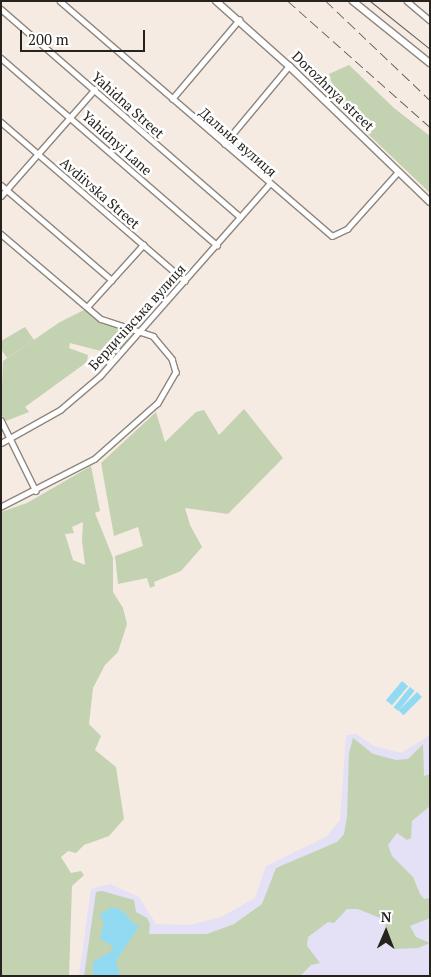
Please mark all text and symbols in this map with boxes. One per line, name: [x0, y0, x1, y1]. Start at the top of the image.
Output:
scale bar: [22, 20, 148, 52]
text: 200 m: [28, 29, 69, 49]
street label: Dorozhnya street: [289, 48, 377, 134]
street label: Yahidna Street: [88, 68, 168, 142]
street label: Дальня вулиця: [196, 104, 280, 180]
street label: Yahidnyi Lane: [79, 107, 155, 179]
street label: Avdiivska Street: [57, 154, 143, 232]
street label: Бердичівська вулиця: [85, 260, 189, 374]
north arrow: [361, 907, 411, 957]
text: N: [381, 907, 392, 926]

